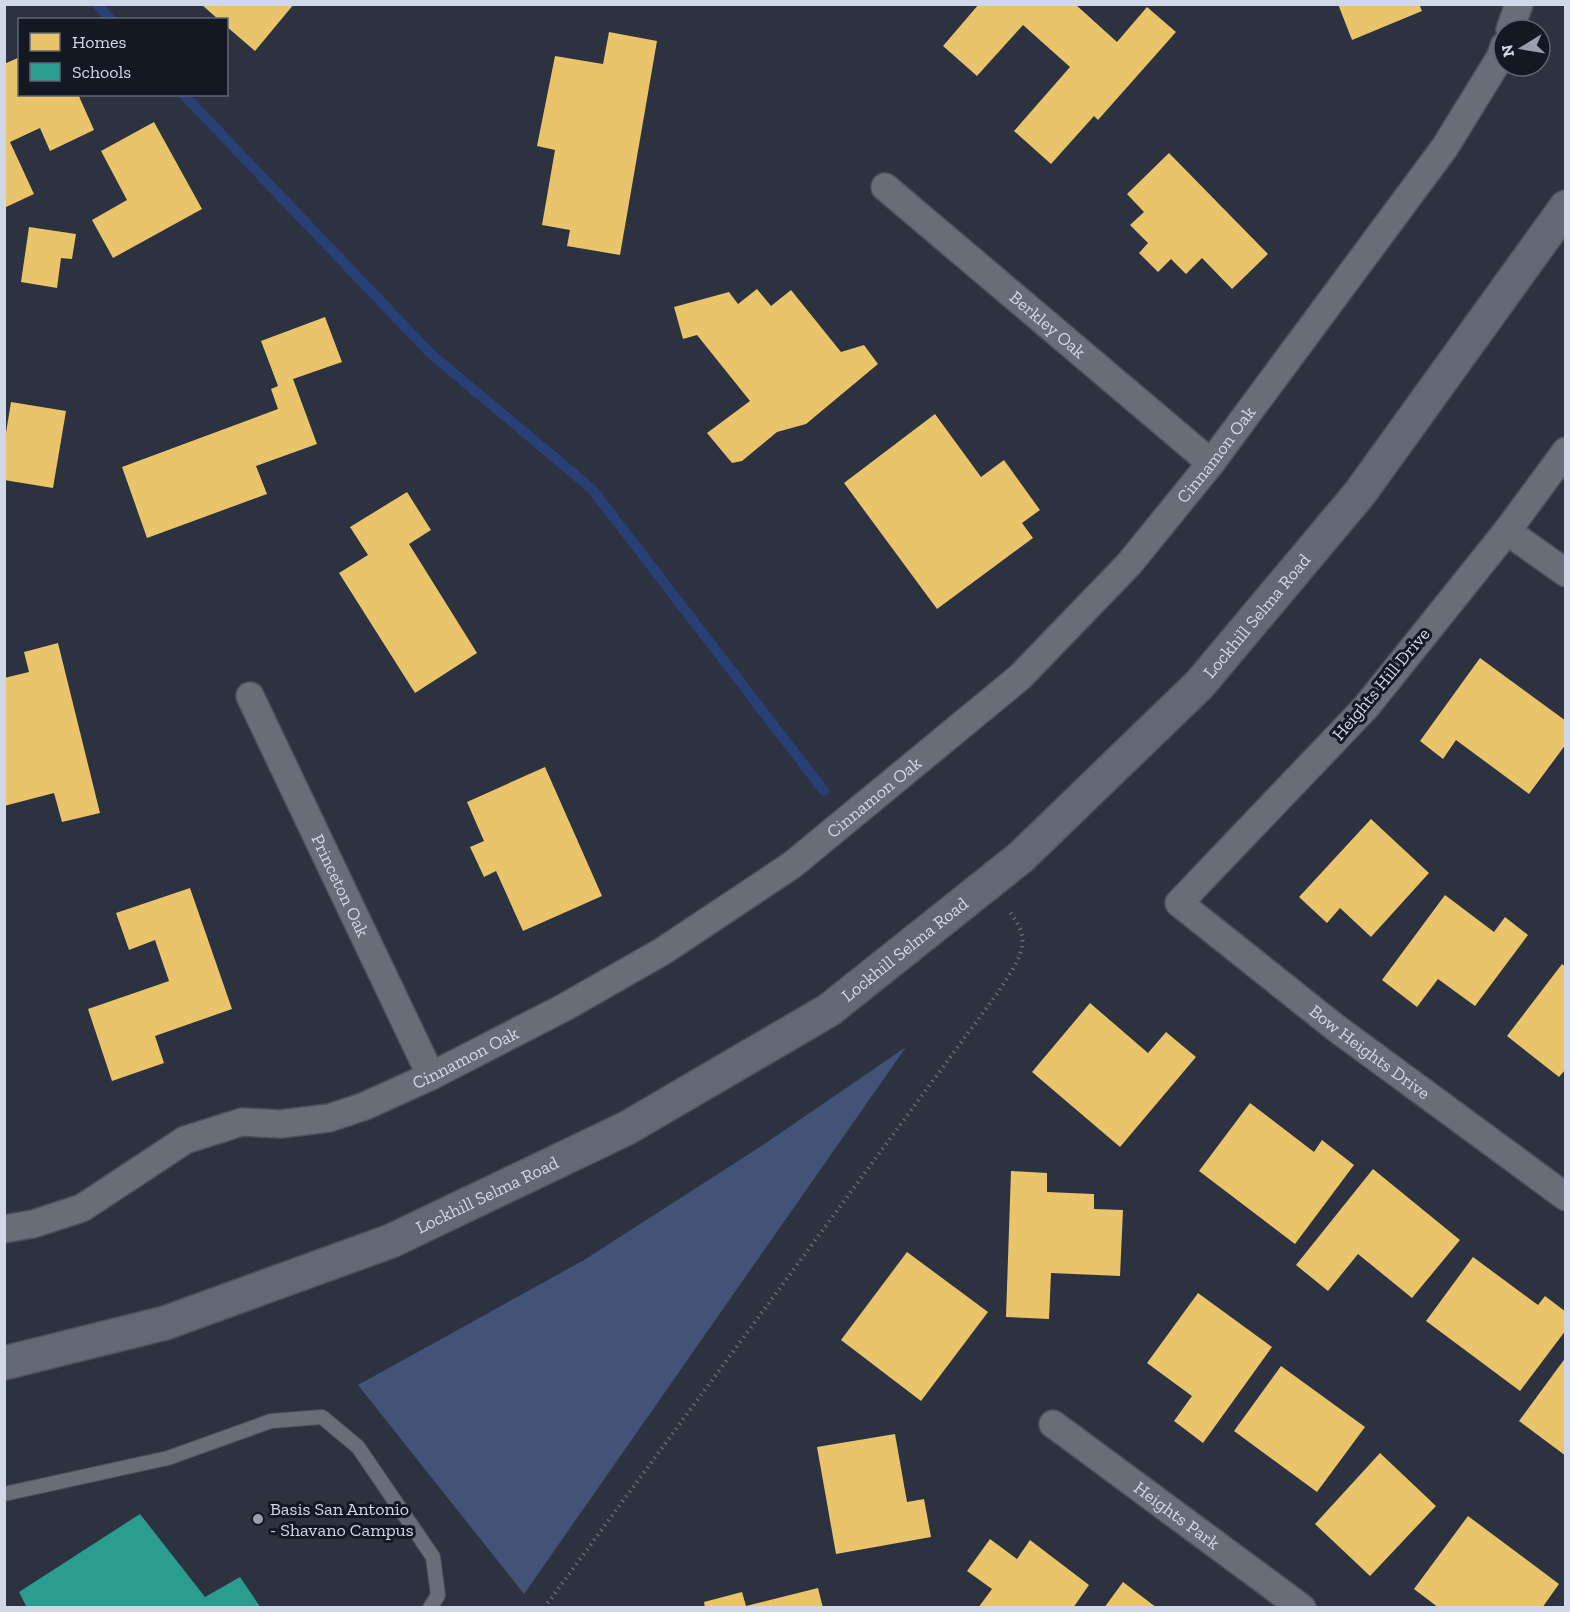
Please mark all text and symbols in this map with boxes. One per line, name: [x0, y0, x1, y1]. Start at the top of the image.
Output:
legend: [18, 18, 228, 96]
north arrow: [1492, 18, 1552, 78]
text: Homes: [72, 31, 126, 53]
text: N: [1497, 43, 1518, 59]
text: Schools: [72, 61, 131, 83]
street label: Berkley Oak: [1005, 286, 1091, 364]
street label: Cinnamon Oak: [1172, 401, 1261, 508]
street label: Lockhill Selma Road: [1199, 549, 1315, 683]
street label: Heights Hill Drive: [1328, 623, 1434, 745]
street label: Cinnamon Oak: [822, 751, 926, 843]
street label: Princeton Oak: [306, 831, 374, 941]
street label: Lockhill Selma Road: [837, 892, 973, 1007]
street label: Bow Heights Drive: [1305, 1000, 1434, 1104]
street label: Cinnamon Oak: [409, 1021, 523, 1094]
street label: Lockhill Selma Road: [412, 1151, 562, 1238]
street label: Heights Park: [1130, 1477, 1225, 1555]
place label: Basis San Antonio - Shavano Campus: [270, 1498, 414, 1541]
marker: Basis San Antonio - Shavano Campus: [251, 1512, 265, 1526]

